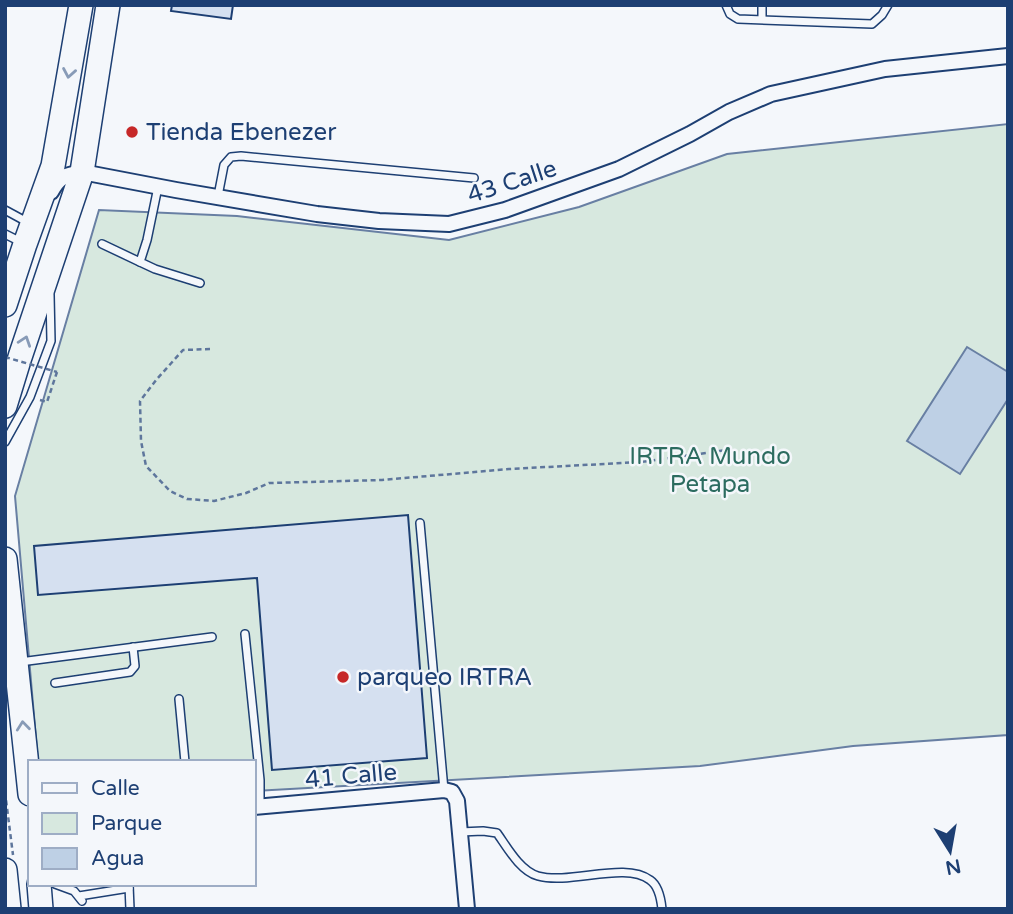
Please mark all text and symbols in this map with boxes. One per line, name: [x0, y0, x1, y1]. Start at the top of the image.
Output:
one-way arrow: [63, 66, 78, 78]
place label: Tienda Ebenezer: [146, 118, 337, 147]
marker: Tienda Ebenezer: [124, 124, 140, 140]
street label: 43 Calle: [464, 154, 560, 210]
one-way arrow: [17, 336, 31, 348]
park label: IRTRA Mundo Petapa: [629, 442, 791, 499]
place label: parqueo IRTRA: [357, 663, 532, 692]
marker: parqueo IRTRA: [335, 669, 351, 685]
one-way arrow: [15, 720, 30, 732]
street label: 41 Calle: [304, 758, 398, 794]
legend: [28, 760, 256, 886]
text: Calle: [91, 776, 140, 801]
text: Parque: [91, 811, 162, 836]
north arrow: [915, 816, 985, 886]
text: Agua: [91, 846, 144, 871]
text: N: [943, 854, 963, 879]

